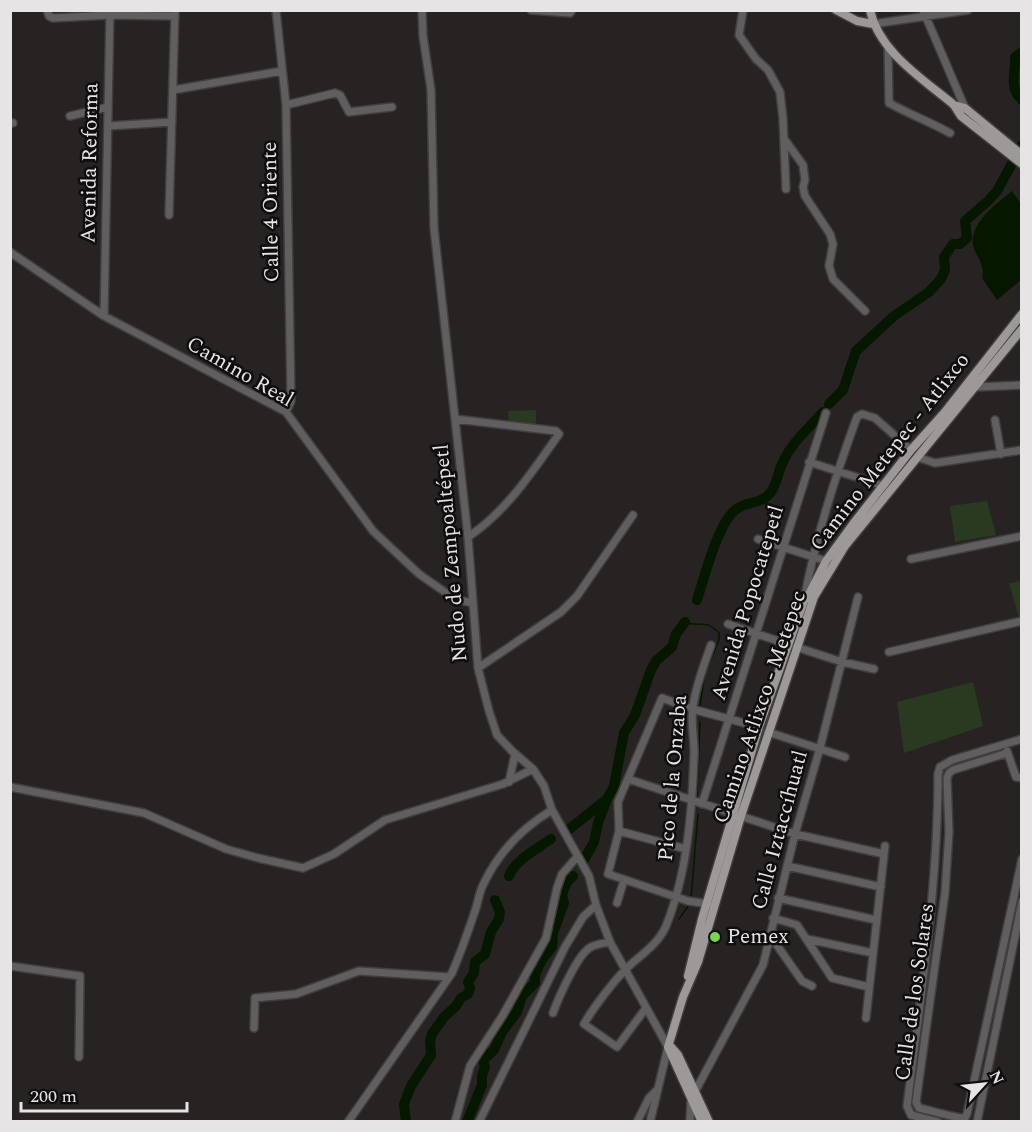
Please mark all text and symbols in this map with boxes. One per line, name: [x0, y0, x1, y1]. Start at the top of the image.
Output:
street label: Avenida Reforma: [73, 82, 107, 243]
street label: Calle 4 Oriente: [254, 141, 288, 283]
street label: Camino Real: [180, 328, 300, 416]
street label: Camino Metepec - Atlixco: [802, 346, 978, 558]
street label: Nudo de Zempoaltépetl: [426, 443, 476, 663]
street label: Avenida Popocatepetl: [703, 501, 793, 705]
street label: Camino Atlixco - Metepec: [705, 586, 815, 828]
street label: Pico de la Onzaba: [650, 693, 696, 863]
street label: Calle Iztaccíhuatl: [743, 747, 817, 913]
street label: Calle de los Solares: [887, 901, 943, 1083]
place label: Pemex: [727, 921, 789, 953]
marker: Pemex: [708, 930, 722, 944]
north arrow: [954, 1054, 1014, 1114]
text: N: [983, 1066, 1010, 1089]
scale bar: [21, 1075, 188, 1113]
text: 200 m: [30, 1083, 77, 1110]

